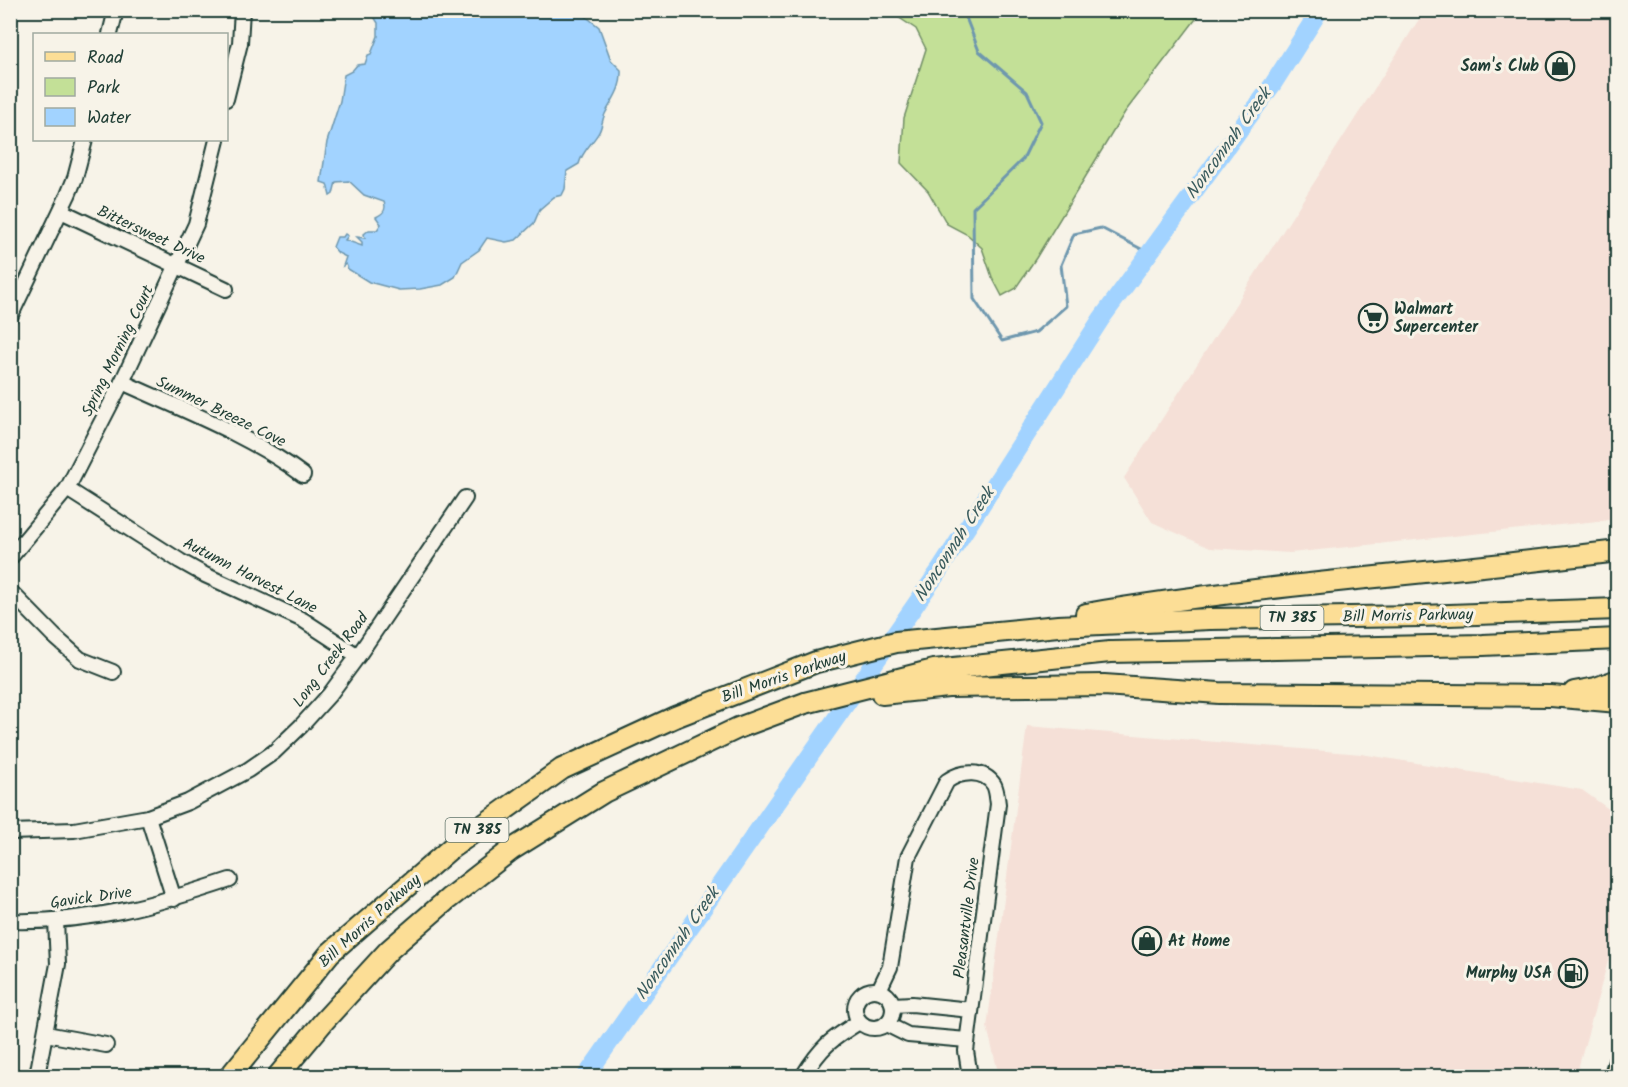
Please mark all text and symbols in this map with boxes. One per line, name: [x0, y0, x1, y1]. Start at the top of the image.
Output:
legend: [33, 33, 228, 141]
text: Road: [87, 44, 124, 73]
shop icon: Sam's Club: [1544, 50, 1576, 82]
place label: Sam's Club: [1461, 54, 1539, 79]
text: Park: [87, 74, 120, 103]
water label: Nonconnah Creek: [1178, 80, 1281, 206]
text: Water: [87, 104, 132, 133]
street label: Bittersweet Drive: [93, 199, 209, 271]
street label: Spring Morning Court: [75, 280, 161, 421]
place label: Walmart Supercenter: [1394, 297, 1479, 340]
supermarket icon: Walmart Supercenter: [1357, 302, 1389, 334]
street label: Summer Breeze Cove: [152, 370, 290, 454]
water label: Nonconnah Creek: [907, 480, 1004, 608]
street label: Autumn Harvest Lane: [178, 531, 322, 621]
street label: Bill Morris Parkway: [1343, 602, 1474, 630]
street label: Long Creek Road: [287, 606, 376, 713]
road number: TN 385: [1260, 606, 1324, 630]
street label: Bill Morris Parkway: [718, 644, 850, 710]
road number: TN 385: [446, 818, 508, 842]
street label: Pleasantville Drive: [947, 856, 987, 980]
street label: Bill Morris Parkway: [313, 868, 427, 974]
street label: Gavick Drive: [49, 880, 133, 916]
water label: Nonconnah Creek: [628, 880, 729, 1006]
shop icon: At Home: [1131, 925, 1163, 957]
place label: At Home: [1168, 929, 1230, 954]
fuel station icon: Murphy USA: [1557, 957, 1589, 989]
place label: Murphy USA: [1466, 961, 1552, 986]

